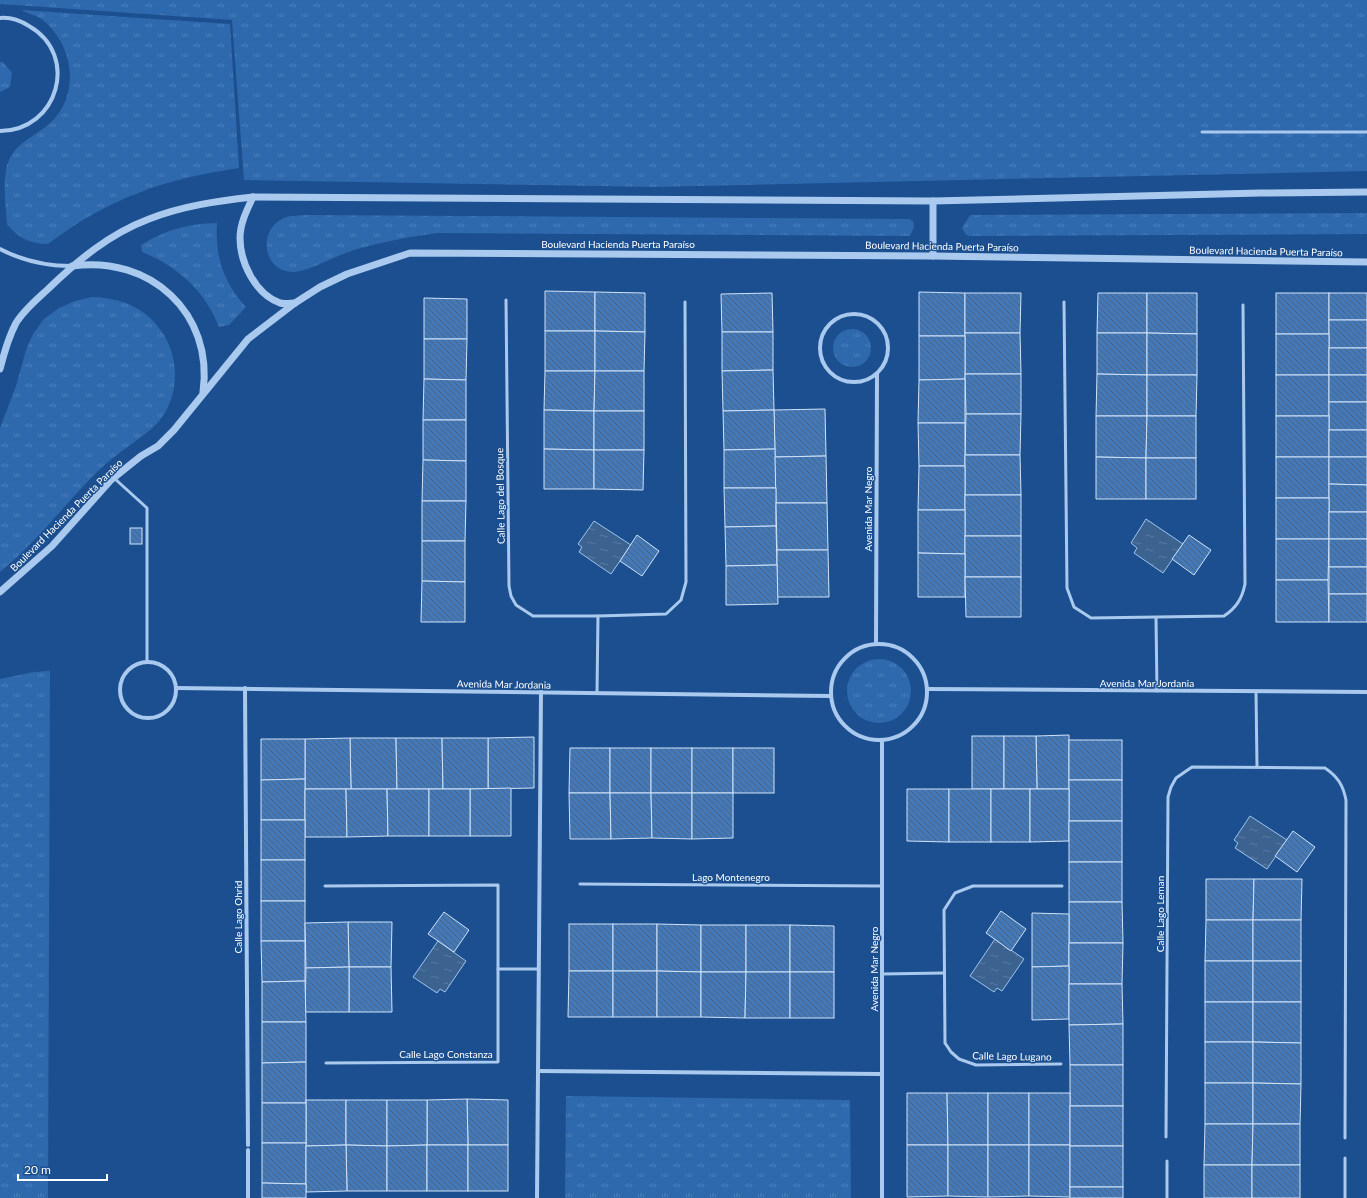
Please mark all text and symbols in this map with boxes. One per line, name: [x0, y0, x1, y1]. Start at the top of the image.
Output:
street label: Boulevard Hacienda Puerta Paraíso: [541, 238, 695, 250]
street label: Boulevard Hacienda Puerta Paraíso: [865, 239, 1019, 253]
street label: Boulevard Hacienda Puerta Paraíso: [1189, 244, 1343, 258]
street label: Calle Lago del Bosque: [493, 448, 507, 544]
street label: Boulevard Hacienda Puerta Paraíso: [7, 456, 125, 574]
street label: Avenida Mar Negro: [862, 466, 874, 551]
street label: Avenida Mar Jordania: [457, 677, 551, 691]
street label: Avenida Mar Jordania: [1100, 677, 1194, 689]
street label: Lago Montenegro: [692, 871, 770, 883]
street label: Calle Lago Leman: [1154, 876, 1166, 952]
street label: Calle Lago Ohrid: [232, 881, 244, 953]
street label: Avenida Mar Negro: [868, 926, 880, 1011]
street label: Calle Lago Constanza: [399, 1048, 493, 1060]
street label: Calle Lago Lugano: [972, 1049, 1052, 1063]
scale bar: [18, 1156, 107, 1182]
text: 20 m: [24, 1162, 51, 1177]

